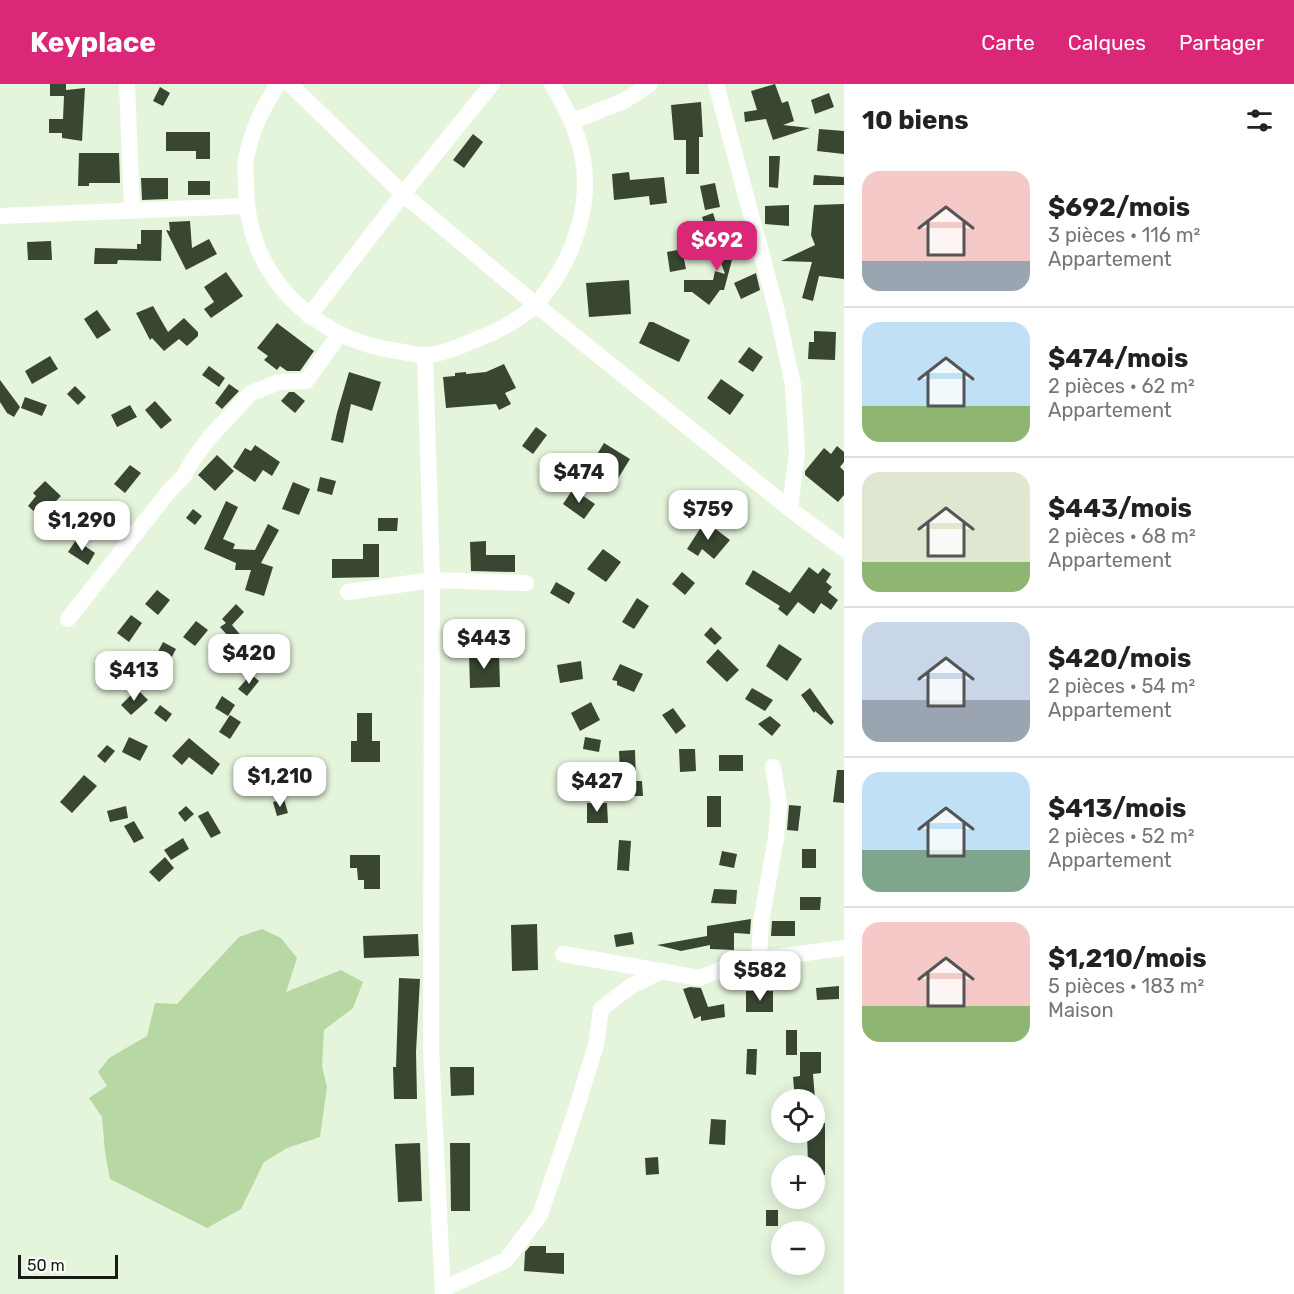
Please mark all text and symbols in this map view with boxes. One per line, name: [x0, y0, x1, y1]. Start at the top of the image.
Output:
text: Keyplace: [30, 26, 156, 59]
text: Carte: [981, 30, 1035, 55]
text: Calques: [1068, 30, 1146, 55]
text: Partager: [1179, 30, 1264, 55]
icon: filters: [1243, 104, 1276, 137]
text: 10 biens: [862, 105, 969, 136]
text: $692/mois: [1048, 192, 1190, 223]
icon: home: [910, 195, 982, 267]
pin: $692: [681, 221, 753, 272]
text: 3 pièces · 116 m²: [1048, 223, 1200, 247]
text: $692: [691, 228, 743, 252]
text: Appartement: [1048, 247, 1172, 271]
text: $474/mois: [1048, 343, 1188, 374]
icon: home: [910, 346, 982, 418]
text: 2 pièces · 62 m²: [1048, 374, 1195, 398]
text: Appartement: [1048, 398, 1172, 422]
pin: $474: [543, 453, 615, 504]
text: $474: [553, 460, 605, 484]
pin: $759: [672, 490, 744, 541]
text: $443/mois: [1048, 493, 1192, 524]
icon: home: [910, 496, 982, 568]
text: $759: [683, 497, 733, 521]
pin: $1,290: [33, 501, 131, 552]
text: $1,290: [48, 508, 116, 532]
text: 2 pièces · 68 m²: [1048, 524, 1196, 548]
text: Appartement: [1048, 548, 1172, 572]
pin: $443: [448, 619, 520, 670]
text: $443: [457, 626, 511, 650]
pin: $420: [213, 634, 285, 685]
text: $420: [222, 641, 276, 665]
text: $420/mois: [1048, 643, 1191, 674]
icon: home: [910, 646, 982, 718]
pin: $413: [98, 651, 170, 702]
text: $413: [109, 658, 159, 682]
text: 2 pièces · 54 m²: [1048, 674, 1195, 698]
text: Appartement: [1048, 698, 1172, 722]
pin: $1,210: [231, 757, 329, 808]
pin: $427: [561, 762, 633, 813]
text: $1,210: [247, 764, 313, 788]
text: $427: [571, 769, 623, 793]
text: $413/mois: [1048, 793, 1187, 824]
icon: home: [910, 796, 982, 868]
text: 2 pièces · 52 m²: [1048, 824, 1195, 848]
text: Appartement: [1048, 848, 1172, 872]
text: $1,210/mois: [1048, 943, 1207, 974]
icon: home: [910, 946, 982, 1018]
pin: $582: [724, 951, 796, 1002]
text: $582: [734, 958, 786, 982]
text: 5 pièces · 183 m²: [1048, 974, 1204, 998]
text: Maison: [1048, 998, 1114, 1022]
map controls: [771, 1089, 825, 1275]
button: locate: [771, 1089, 825, 1143]
button: +: [771, 1155, 825, 1209]
button: −: [771, 1221, 825, 1275]
scale bar: [18, 1252, 118, 1280]
text: 50 m: [27, 1256, 65, 1275]

